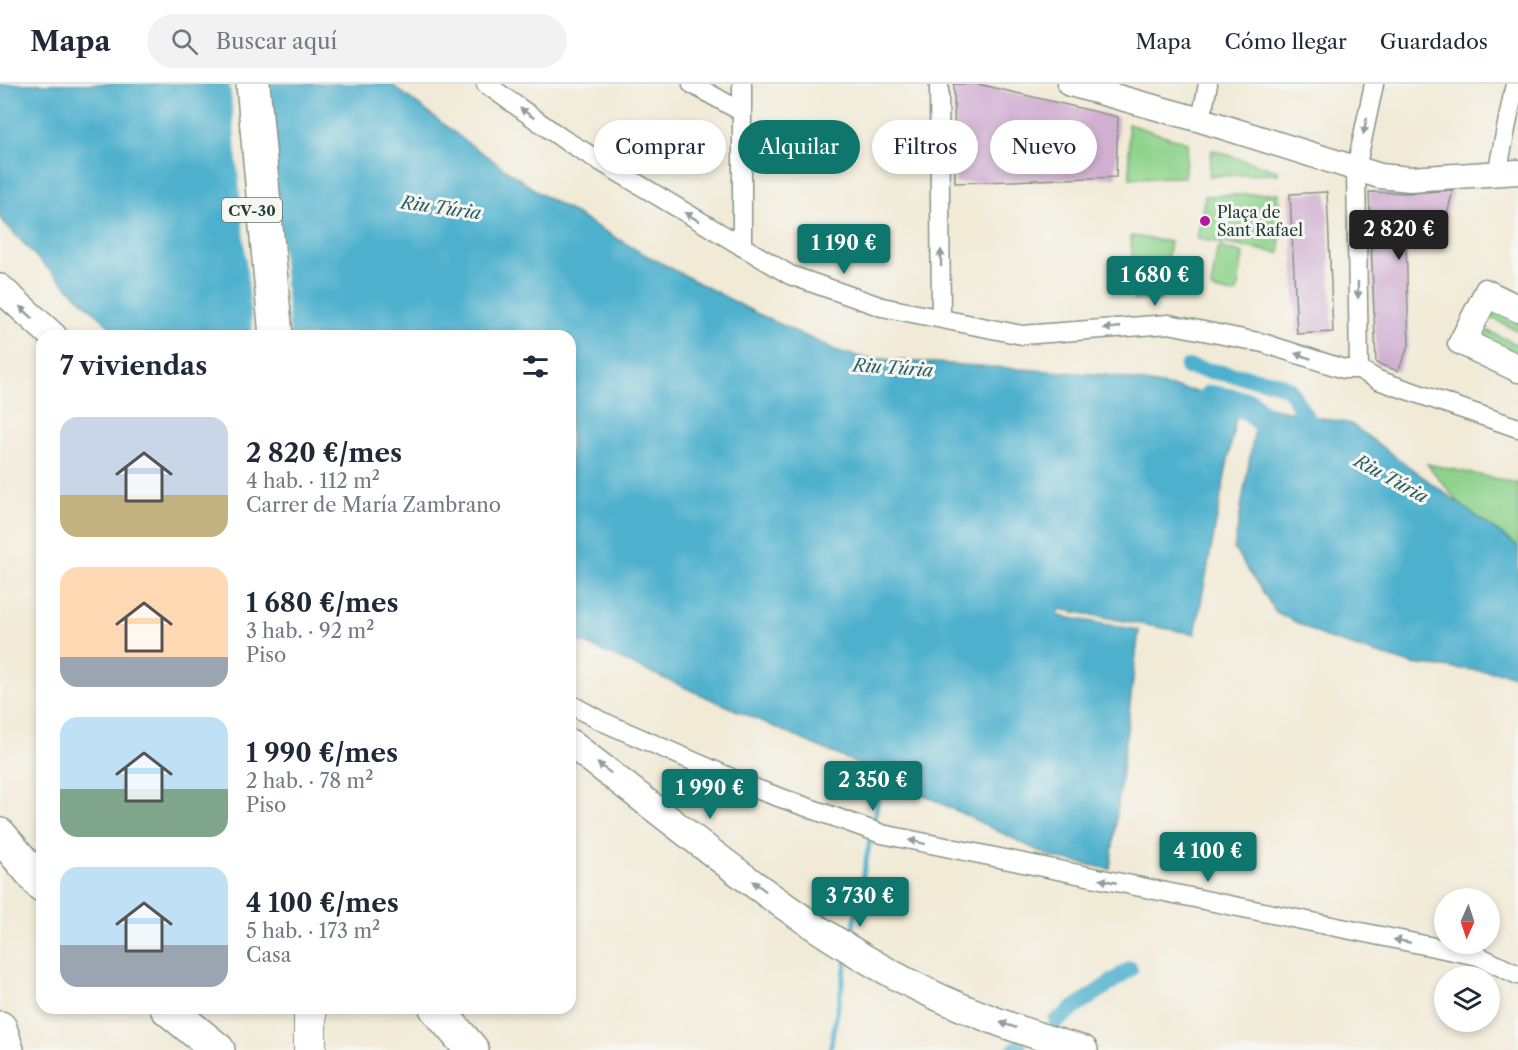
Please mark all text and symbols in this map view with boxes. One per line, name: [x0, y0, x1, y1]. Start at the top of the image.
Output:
search box: [147, 14, 567, 68]
text: Mapa: [30, 24, 111, 58]
icon: search: [168, 25, 201, 58]
text: Buscar aquí: [216, 28, 337, 55]
text: Mapa: [1135, 29, 1192, 54]
text: Cómo llegar: [1225, 29, 1347, 54]
text: Guardados: [1380, 29, 1488, 54]
one-way arrow: [520, 107, 536, 119]
one-way arrow: [1360, 117, 1369, 136]
chip: Comprar: [594, 120, 726, 174]
chip: Alquilar: [738, 120, 860, 174]
chip: Filtros: [872, 120, 978, 174]
chip: Nuevo: [990, 120, 1097, 174]
water label: Riu Túria: [398, 191, 483, 225]
road number: CV-30: [222, 198, 282, 222]
place label: Plaça de Sant Rafael: [1217, 202, 1303, 240]
pin: 2 820 €: [1344, 210, 1454, 261]
one-way arrow: [684, 211, 700, 222]
marker: Plaça de Sant Rafael: [1198, 214, 1212, 228]
text: 2 820 €: [1363, 217, 1435, 241]
pin: 1 190 €: [789, 224, 899, 275]
text: 1 190 €: [811, 231, 877, 255]
one-way arrow: [936, 249, 946, 268]
pin: 1 680 €: [1100, 256, 1210, 307]
text: 1 680 €: [1121, 263, 1189, 287]
one-way arrow: [1353, 281, 1363, 300]
one-way arrow: [19, 306, 34, 319]
one-way arrow: [1103, 323, 1122, 333]
text: 7 viviendas: [60, 350, 207, 382]
icon: filters: [519, 350, 552, 383]
one-way arrow: [1294, 350, 1312, 360]
water label: Riu Túria: [850, 354, 934, 382]
text: 2 820 €/mes: [246, 437, 402, 469]
icon: home: [108, 441, 180, 513]
water label: Riu Túria: [1349, 449, 1432, 508]
text: 4 hab. · 112 m²: [246, 469, 380, 493]
text: Carrer de María Zambrano: [246, 493, 501, 517]
text: 1 680 €/mes: [246, 587, 399, 619]
icon: home: [108, 591, 180, 663]
text: 3 hab. · 92 m²: [246, 619, 374, 643]
text: Piso: [246, 643, 286, 667]
text: 1 990 €/mes: [246, 737, 398, 769]
icon: home: [108, 741, 180, 813]
pin: 2 350 €: [818, 761, 928, 812]
one-way arrow: [596, 763, 611, 775]
text: 2 350 €: [838, 768, 908, 792]
text: 2 hab. · 78 m²: [246, 769, 373, 793]
pin: 1 990 €: [655, 769, 765, 820]
text: 1 990 €: [676, 776, 744, 800]
text: Piso: [246, 793, 286, 817]
pin: 4 100 €: [1153, 832, 1263, 883]
one-way arrow: [908, 837, 926, 847]
text: 4 100 €: [1174, 839, 1242, 863]
one-way arrow: [1099, 876, 1118, 885]
pin: 3 730 €: [805, 877, 915, 928]
one-way arrow: [752, 880, 767, 892]
text: 3 730 €: [826, 884, 894, 908]
text: 4 100 €/mes: [246, 887, 399, 919]
north arrow: [1434, 888, 1500, 954]
map controls: [1434, 888, 1500, 1032]
icon: home: [108, 891, 180, 963]
text: 5 hab. · 173 m²: [246, 919, 380, 943]
one-way arrow: [1393, 936, 1412, 945]
text: Casa: [246, 943, 291, 967]
button: layers: [1434, 966, 1500, 1032]
one-way arrow: [999, 1020, 1017, 1030]

